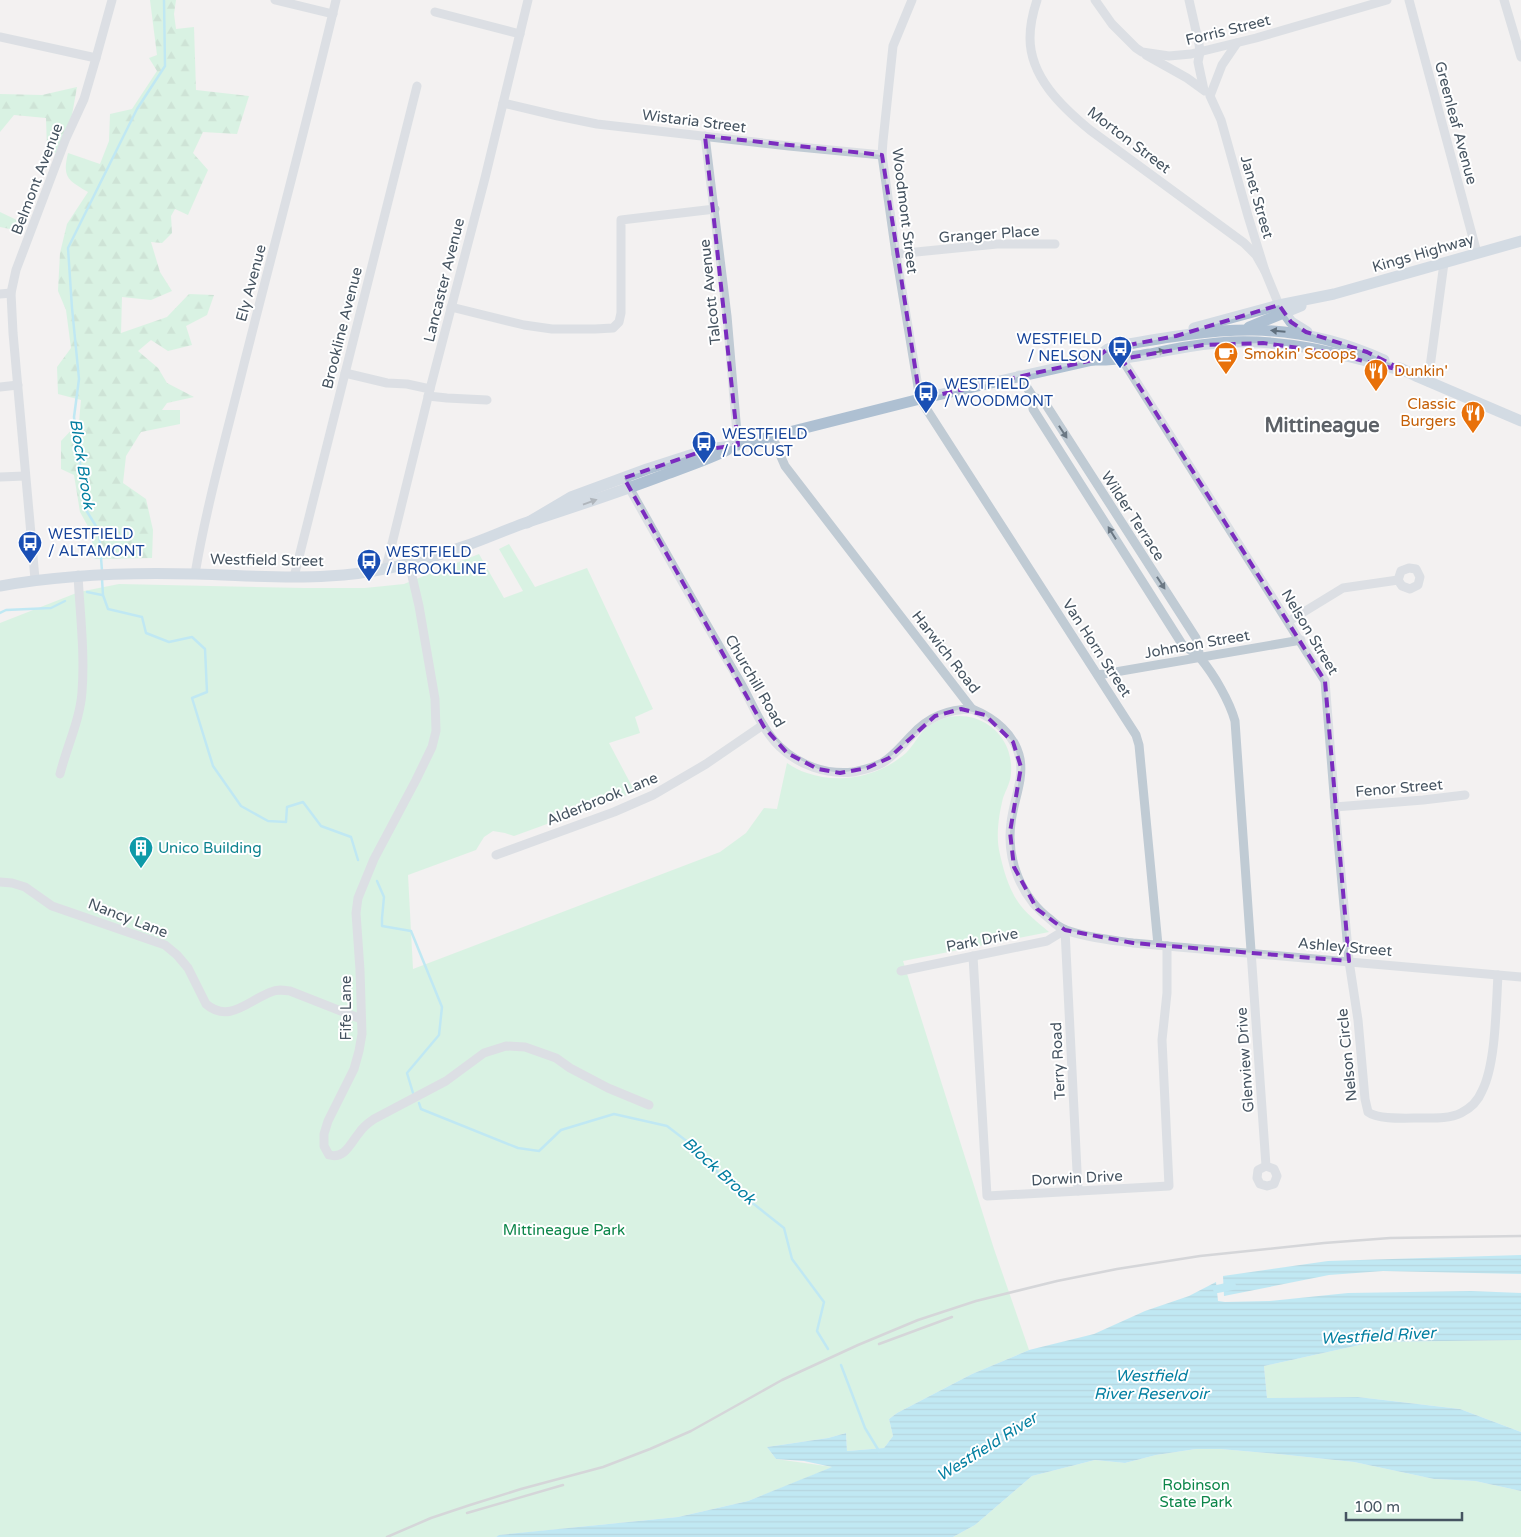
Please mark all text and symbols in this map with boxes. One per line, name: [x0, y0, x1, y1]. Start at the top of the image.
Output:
street label: Forris Street: [1184, 11, 1273, 49]
street label: Greenleaf Avenue: [1431, 59, 1481, 187]
street label: Morton Street: [1084, 103, 1174, 177]
street label: Wistaria Street: [641, 106, 747, 136]
street label: Belmont Avenue: [8, 121, 66, 237]
street label: Woodmont Street: [888, 147, 922, 275]
street label: Janet Street: [1237, 153, 1278, 241]
street label: Lancaster Avenue: [420, 216, 468, 344]
street label: Granger Place: [938, 222, 1040, 246]
street label: Kings Highway: [1370, 230, 1476, 276]
street label: Talcott Avenue: [696, 238, 724, 346]
street label: Ely Avenue: [232, 243, 270, 323]
street label: Brookline Avenue: [318, 265, 366, 391]
one-way arrow: [1270, 327, 1286, 335]
place label: WESTFIELD / NELSON: [1017, 330, 1102, 365]
bus stop icon: WESTFIELD / NELSON: [1107, 335, 1133, 369]
cafe icon: Smokin' Scoops: [1213, 341, 1239, 375]
place label: Smokin' Scoops: [1244, 345, 1356, 363]
one-way arrow: [1151, 348, 1166, 356]
restaurant icon: Dunkin': [1363, 358, 1389, 392]
place label: Dunkin': [1394, 362, 1448, 380]
place label: WESTFIELD / WOODMONT: [944, 375, 1053, 410]
bus stop icon: WESTFIELD / WOODMONT: [913, 380, 939, 414]
place label: Classic Burgers: [1400, 395, 1456, 430]
restaurant icon: Classic Burgers: [1460, 400, 1486, 434]
district label: Mittineague: [1264, 414, 1380, 438]
water label: Block Brook: [65, 417, 99, 512]
place label: WESTFIELD / LOCUST: [722, 425, 807, 460]
one-way arrow: [1059, 425, 1068, 439]
bus stop icon: WESTFIELD / LOCUST: [691, 430, 717, 464]
street label: Wilder Terrace: [1097, 468, 1169, 564]
one-way arrow: [583, 498, 598, 506]
place label: WESTFIELD / ALTAMONT: [48, 525, 145, 560]
one-way arrow: [1107, 527, 1116, 540]
bus stop icon: WESTFIELD / ALTAMONT: [17, 530, 43, 564]
place label: WESTFIELD / BROOKLINE: [386, 543, 487, 578]
bus stop icon: WESTFIELD / BROOKLINE: [356, 548, 382, 582]
street label: Westfield Street: [210, 550, 324, 570]
one-way arrow: [1156, 577, 1165, 590]
street label: Nelson Street: [1277, 586, 1343, 678]
street label: Van Horn Street: [1059, 596, 1135, 700]
street label: Harwich Road: [908, 607, 984, 697]
street label: Johnson Street: [1143, 626, 1251, 662]
street label: Churchill Road: [721, 631, 789, 731]
street label: Alderbrook Lane: [544, 768, 660, 830]
street label: Fenor Street: [1354, 775, 1444, 801]
building icon: Unico Building: [128, 835, 154, 869]
place label: Unico Building: [158, 839, 262, 857]
street label: Nancy Lane: [85, 894, 171, 942]
street label: Park Drive: [945, 924, 1019, 956]
street label: Ashley Street: [1297, 934, 1393, 960]
street label: Fife Lane: [337, 975, 355, 1041]
street label: Glenview Drive: [1232, 1007, 1258, 1113]
street label: Nelson Circle: [1333, 1008, 1361, 1102]
street label: Terry Road: [1047, 1022, 1069, 1100]
water label: Block Brook: [678, 1133, 761, 1210]
street label: Dorwin Drive: [1031, 1167, 1123, 1189]
park label: Mittineague Park: [503, 1221, 625, 1239]
water label: Westfield River: [1320, 1323, 1438, 1349]
water label: Westfield River Reservoir: [1094, 1366, 1210, 1404]
water label: Westfield River: [933, 1407, 1043, 1486]
park label: Robinson State Park: [1160, 1476, 1232, 1511]
scale bar: [1346, 1490, 1462, 1522]
text: 100 m: [1354, 1498, 1400, 1516]

